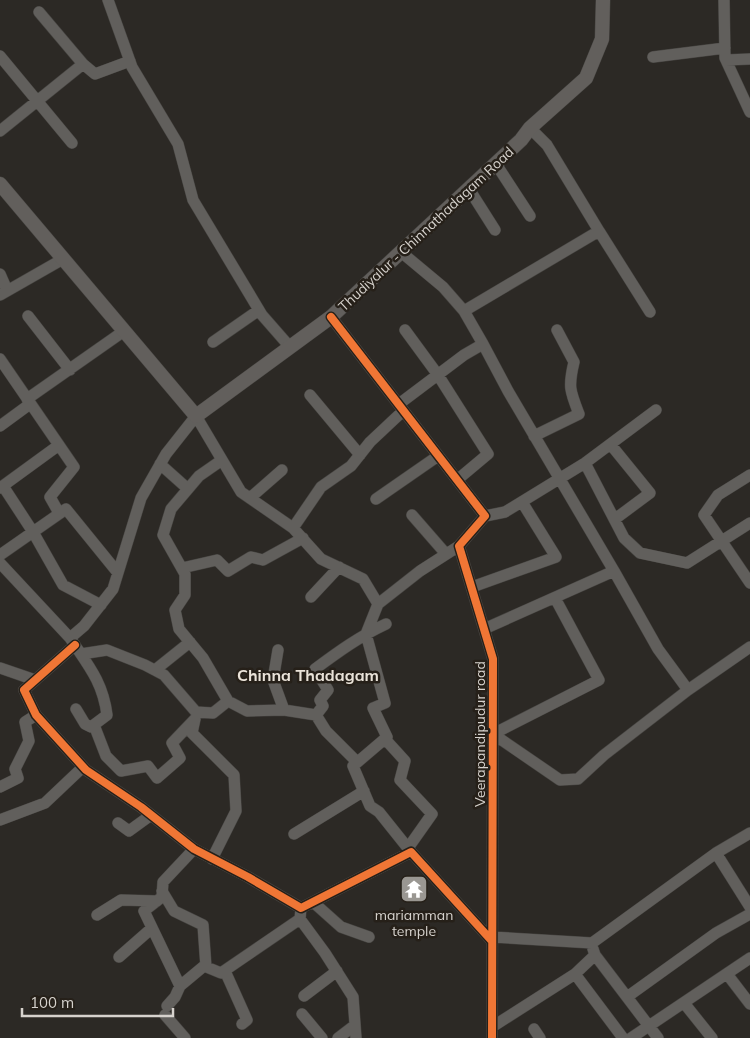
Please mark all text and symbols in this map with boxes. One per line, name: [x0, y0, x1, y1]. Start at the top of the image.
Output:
street label: Thudiyalur - Chinnathadagam Road: [335, 143, 517, 315]
street label: Veerapandipudur road: [471, 661, 489, 807]
district label: Chinna Thadagam: [237, 665, 379, 685]
temple icon: mariamman temple: [399, 874, 429, 904]
place label: mariamman temple: [375, 906, 453, 940]
scale bar: [22, 986, 174, 1018]
text: 100 m: [30, 993, 74, 1012]

